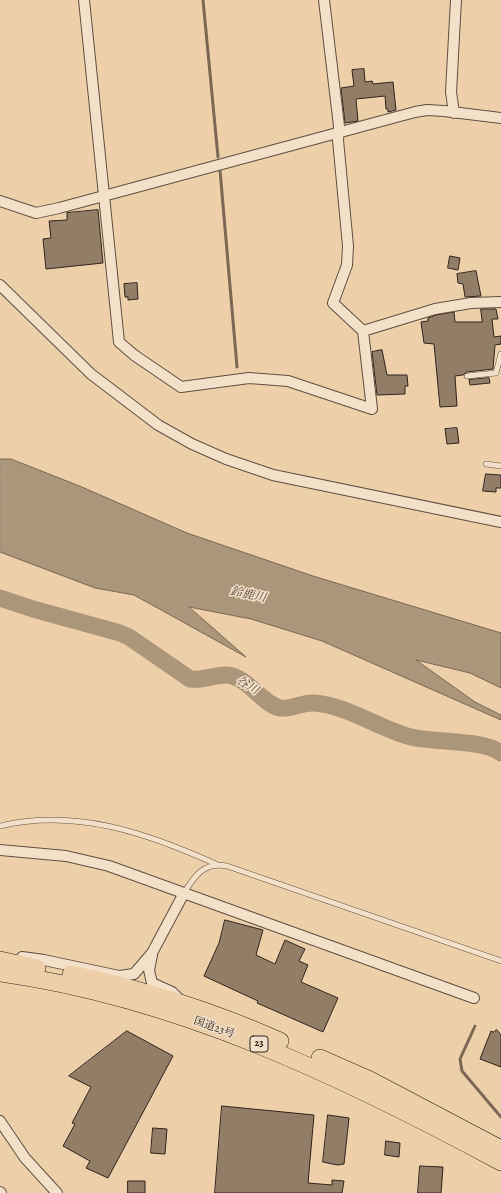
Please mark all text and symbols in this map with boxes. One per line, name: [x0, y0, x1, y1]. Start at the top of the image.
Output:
water label: 鈴鹿川: [229, 584, 267, 606]
water label: 谷川: [233, 674, 261, 698]
street label: 国道23号: [192, 1014, 236, 1042]
road number: 23: [250, 1036, 268, 1052]

